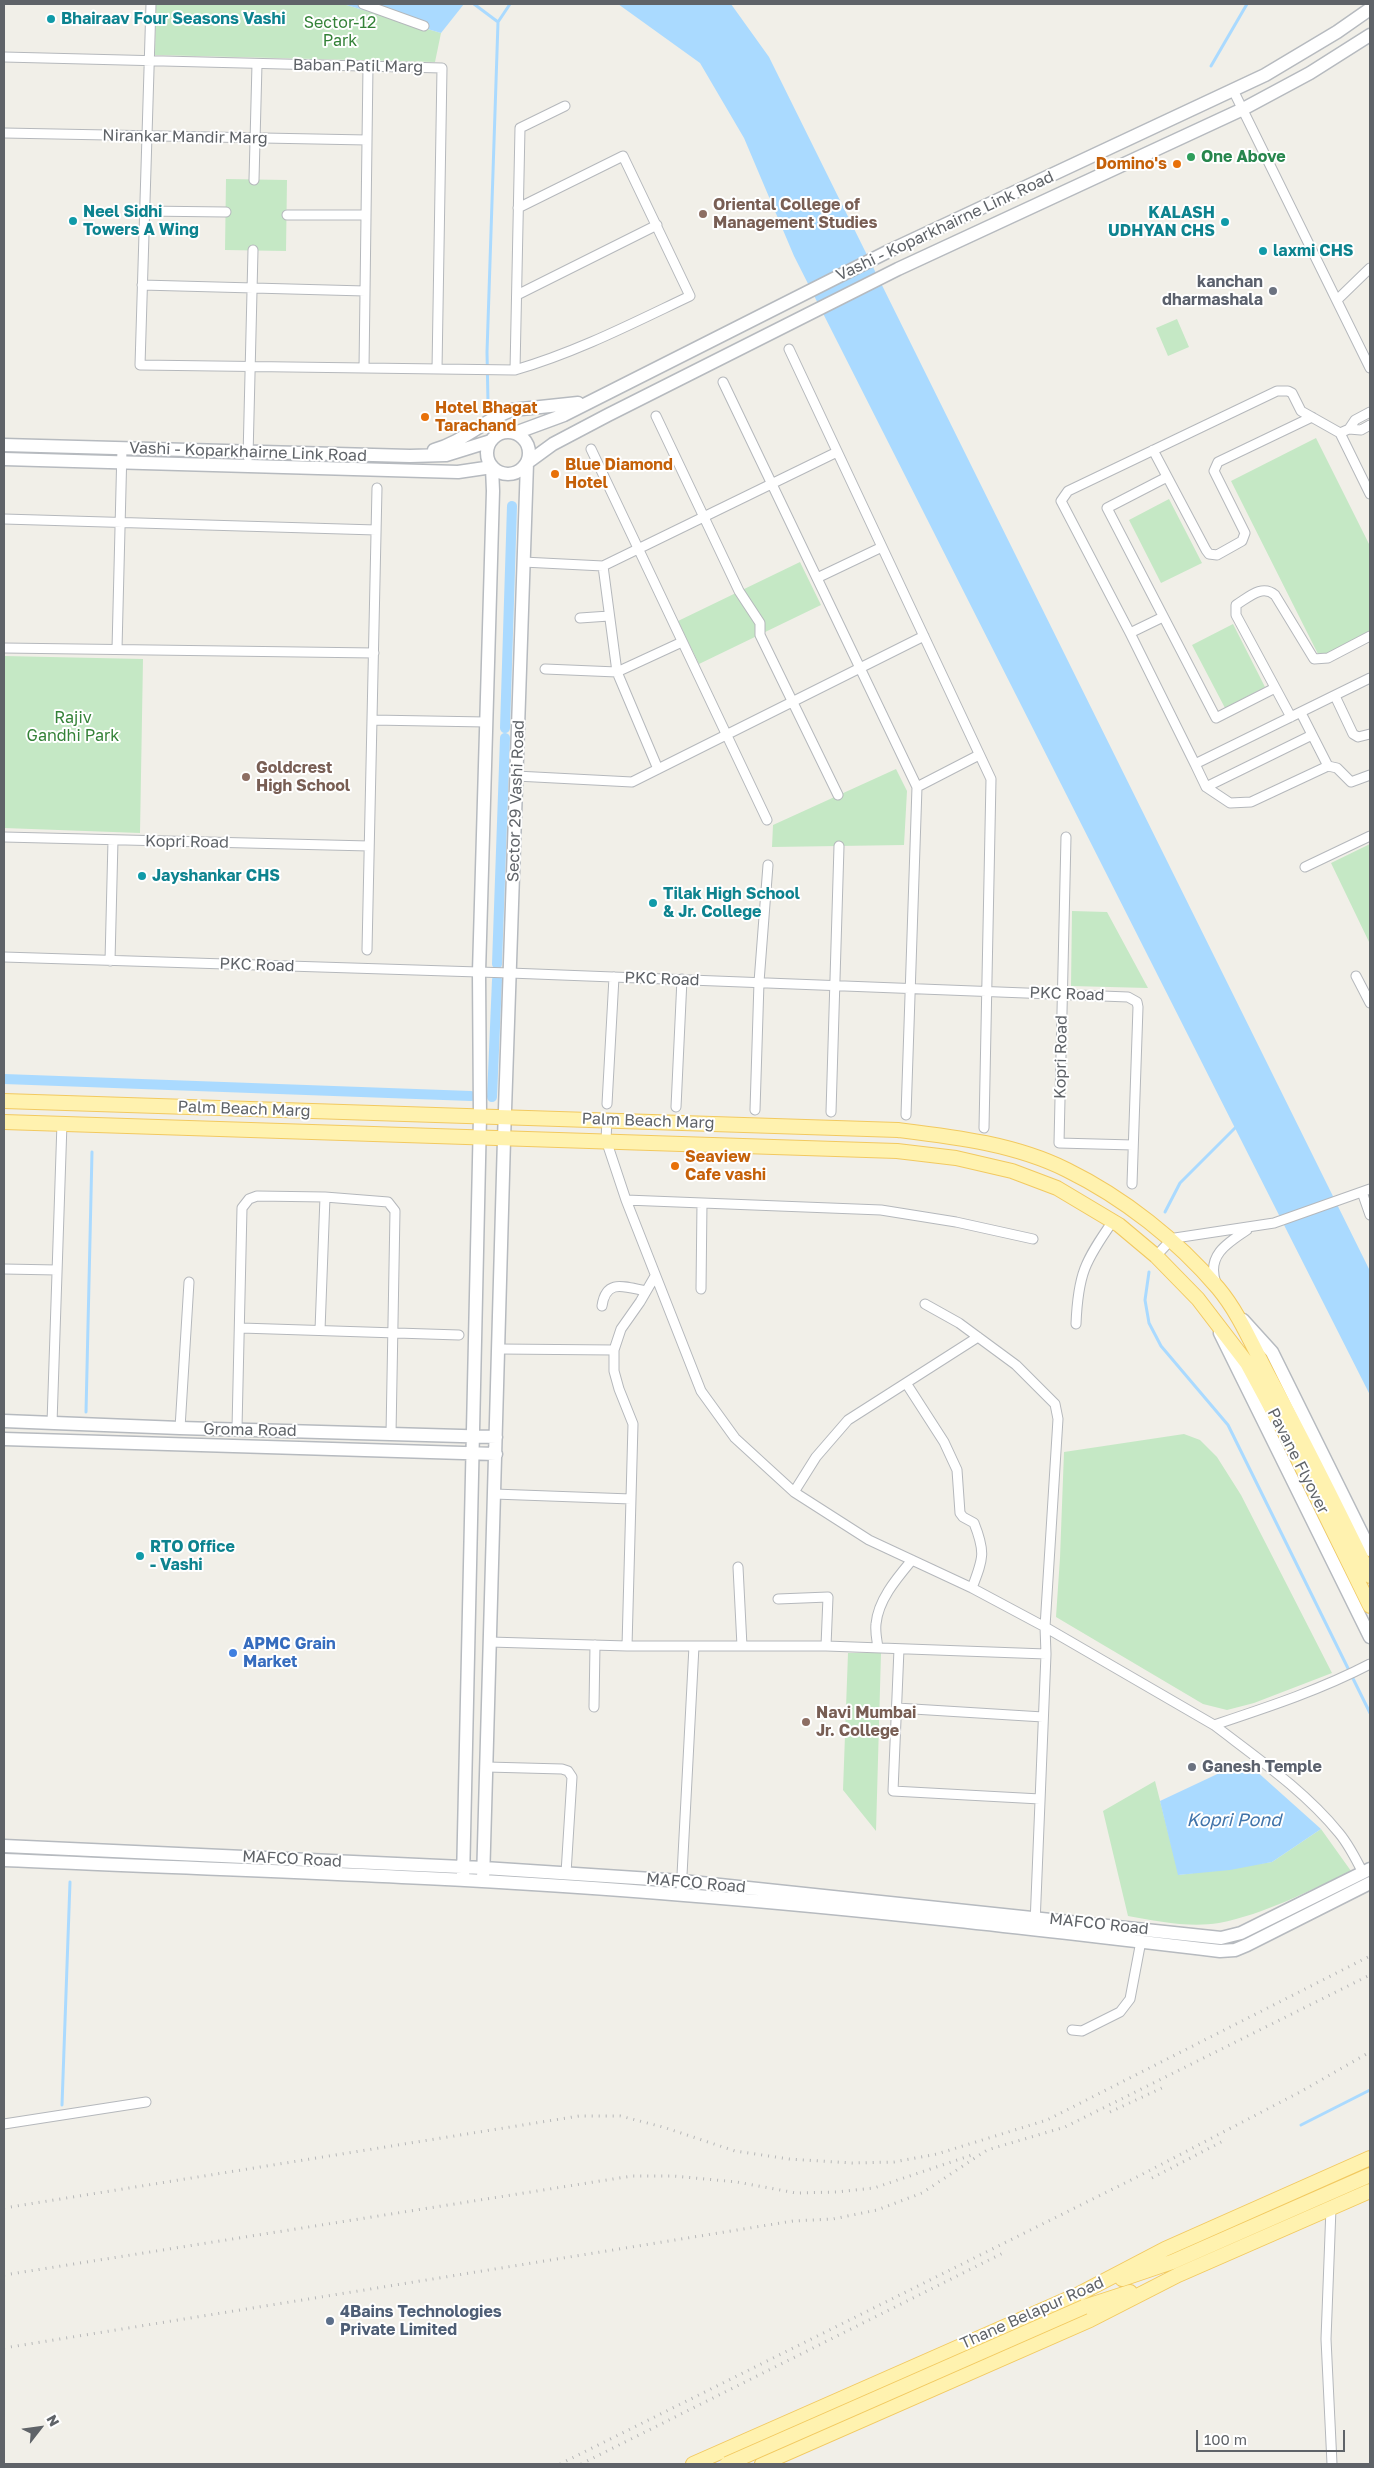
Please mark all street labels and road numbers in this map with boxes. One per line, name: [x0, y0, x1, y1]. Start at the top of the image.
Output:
street label: Baban Patil Marg: [293, 55, 423, 77]
street label: Nirankar Mandir Marg: [102, 126, 268, 148]
street label: Vashi - Koparkhairne Link Road: [833, 167, 1057, 285]
street label: Vashi - Koparkhairne Link Road: [129, 438, 367, 466]
street label: Sector 29 Vashi Road: [504, 720, 528, 882]
street label: Kopri Road: [145, 832, 229, 852]
street label: PKC Road: [219, 954, 295, 976]
street label: PKC Road: [624, 968, 700, 990]
street label: PKC Road: [1029, 983, 1105, 1005]
street label: Kopri Road: [1051, 1015, 1071, 1099]
street label: Palm Beach Marg: [177, 1097, 311, 1121]
street label: Palm Beach Marg: [581, 1109, 715, 1133]
street label: Pavane Flyover: [1263, 1405, 1333, 1517]
street label: Groma Road: [203, 1420, 297, 1440]
street label: MAFCO Road: [242, 1847, 342, 1871]
street label: MAFCO Road: [645, 1869, 747, 1897]
street label: MAFCO Road: [1048, 1909, 1150, 1939]
street label: Thane Belapur Road: [957, 2273, 1107, 2353]

